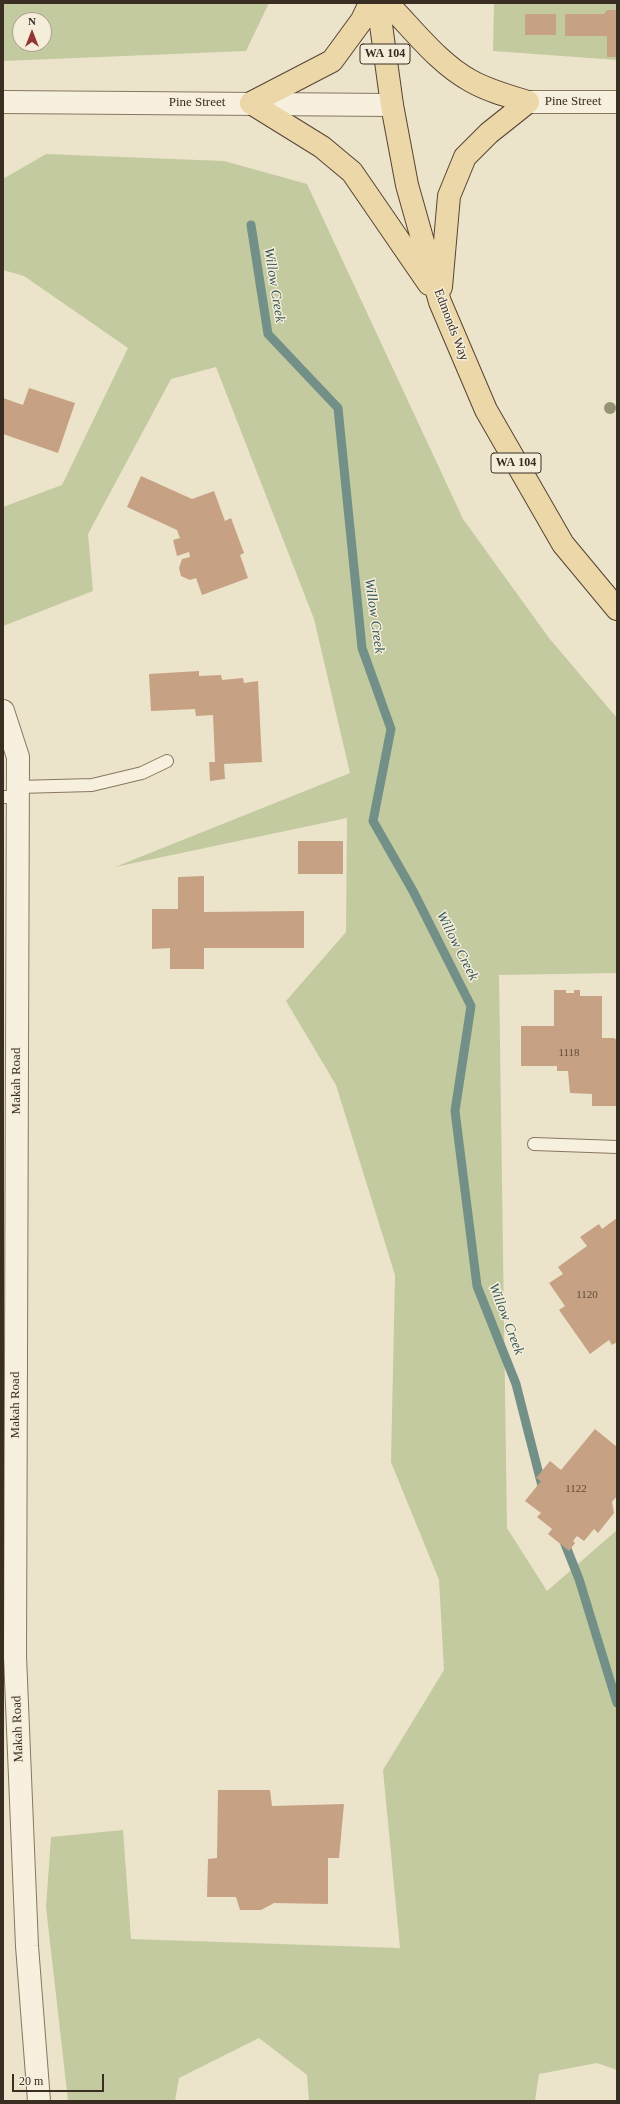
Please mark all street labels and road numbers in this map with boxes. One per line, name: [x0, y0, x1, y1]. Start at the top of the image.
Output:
road number: WA 104: [360, 44, 410, 64]
street label: Pine Street: [545, 94, 601, 110]
street label: Pine Street: [169, 95, 225, 111]
street label: Edmonds Way: [430, 287, 472, 363]
road number: WA 104: [491, 453, 541, 473]
street label: Makah Road: [9, 1048, 25, 1114]
street label: Makah Road: [8, 1372, 24, 1438]
street label: Makah Road: [9, 1695, 27, 1763]

